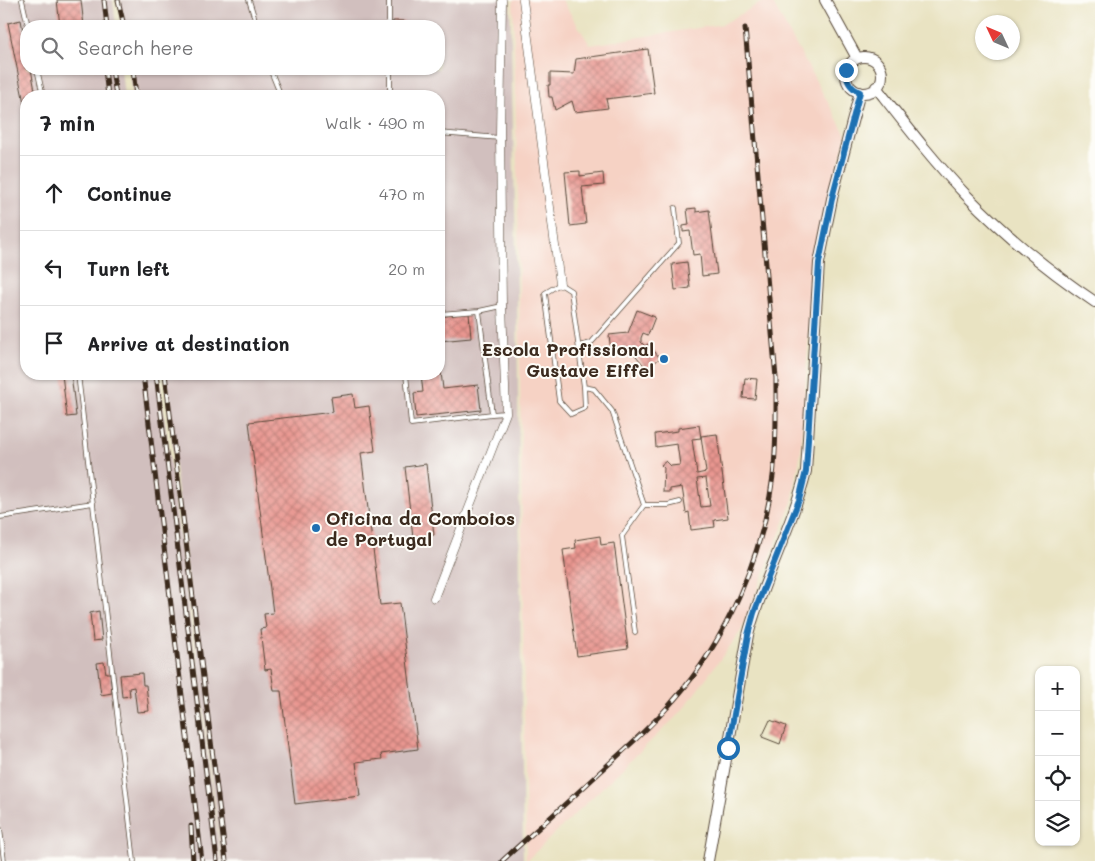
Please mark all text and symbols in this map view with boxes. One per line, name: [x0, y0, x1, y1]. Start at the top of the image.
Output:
north arrow: [975, 15, 1020, 60]
search box: [20, 20, 445, 75]
icon: search: [38, 34, 66, 62]
text: Search here: [78, 35, 194, 60]
route end: [835, 59, 858, 82]
text: 7 min: [40, 109, 95, 136]
text: Walk · 490 m: [325, 112, 425, 133]
icon: ahead: [40, 179, 68, 207]
text: Continue: [87, 181, 172, 206]
text: 470 m: [379, 183, 425, 204]
icon: left: [40, 254, 68, 282]
text: Turn left: [87, 256, 170, 281]
text: 20 m: [388, 258, 425, 279]
icon: arrive: [40, 329, 68, 357]
text: Arrive at destination: [87, 331, 290, 356]
place label: Escola Profissional Gustave Eiffel: [482, 337, 654, 382]
marker: Escola Profissional Gustave Eiffel: [658, 353, 670, 365]
place label: Oficina da Comboios de Portugal: [326, 506, 515, 551]
marker: Oficina da Comboios de Portugal: [310, 522, 322, 534]
map controls: [1035, 666, 1080, 846]
button: +: [1035, 666, 1080, 711]
button: −: [1035, 711, 1080, 756]
route start: [717, 737, 740, 760]
button: locate: [1035, 756, 1080, 801]
button: layers: [1035, 801, 1080, 846]

